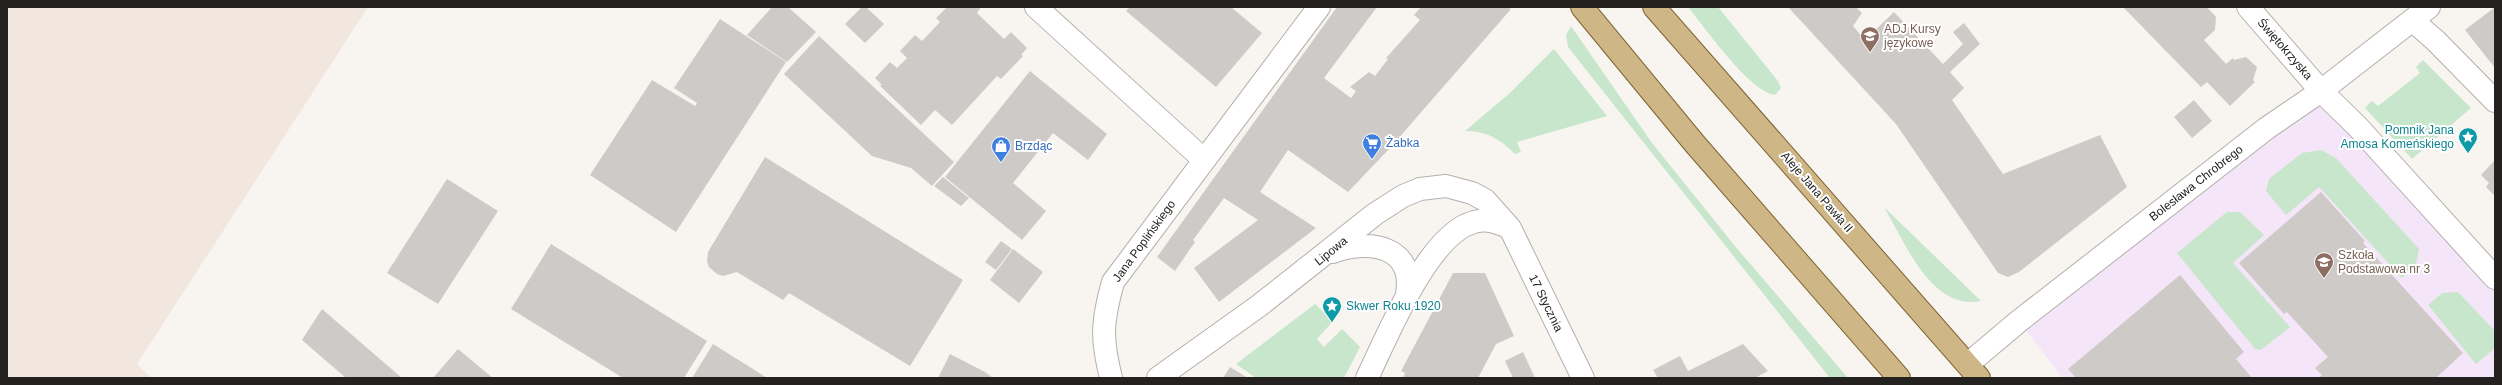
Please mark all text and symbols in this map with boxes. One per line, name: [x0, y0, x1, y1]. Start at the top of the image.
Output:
street label: Świętokrzyska: [2255, 15, 2316, 83]
place label: ADJ Kursy językowe: [1883, 22, 1941, 50]
school or university icon: ADJ Kursy językowe: [1859, 25, 1881, 53]
place label: Pomnik Jana Amosa Komeńskiego: [2341, 123, 2454, 151]
place icon: Pomnik Jana Amosa Komeńskiego: [2457, 126, 2479, 154]
supermarket icon: Żabka: [1361, 132, 1383, 160]
shop icon: Brzdąc: [990, 135, 1012, 163]
place label: Żabka: [1386, 136, 1420, 150]
place label: Brzdąc: [1015, 139, 1052, 153]
street label: Bolesława Chrobrego: [2146, 142, 2246, 224]
street label: Aleje Jana Pawła II: [1778, 149, 1856, 235]
street label: Jana Poplińskiego: [1110, 197, 1178, 285]
street label: Lipowa: [1312, 233, 1350, 268]
place label: Szkoła Podstawowa nr 3: [2338, 248, 2430, 276]
school or university icon: Szkoła Podstawowa nr 3: [2313, 251, 2335, 279]
street label: 17 Stycznia: [1526, 272, 1566, 334]
place icon: Skwer Roku 1920: [1321, 295, 1343, 323]
place label: Skwer Roku 1920: [1346, 299, 1441, 313]

